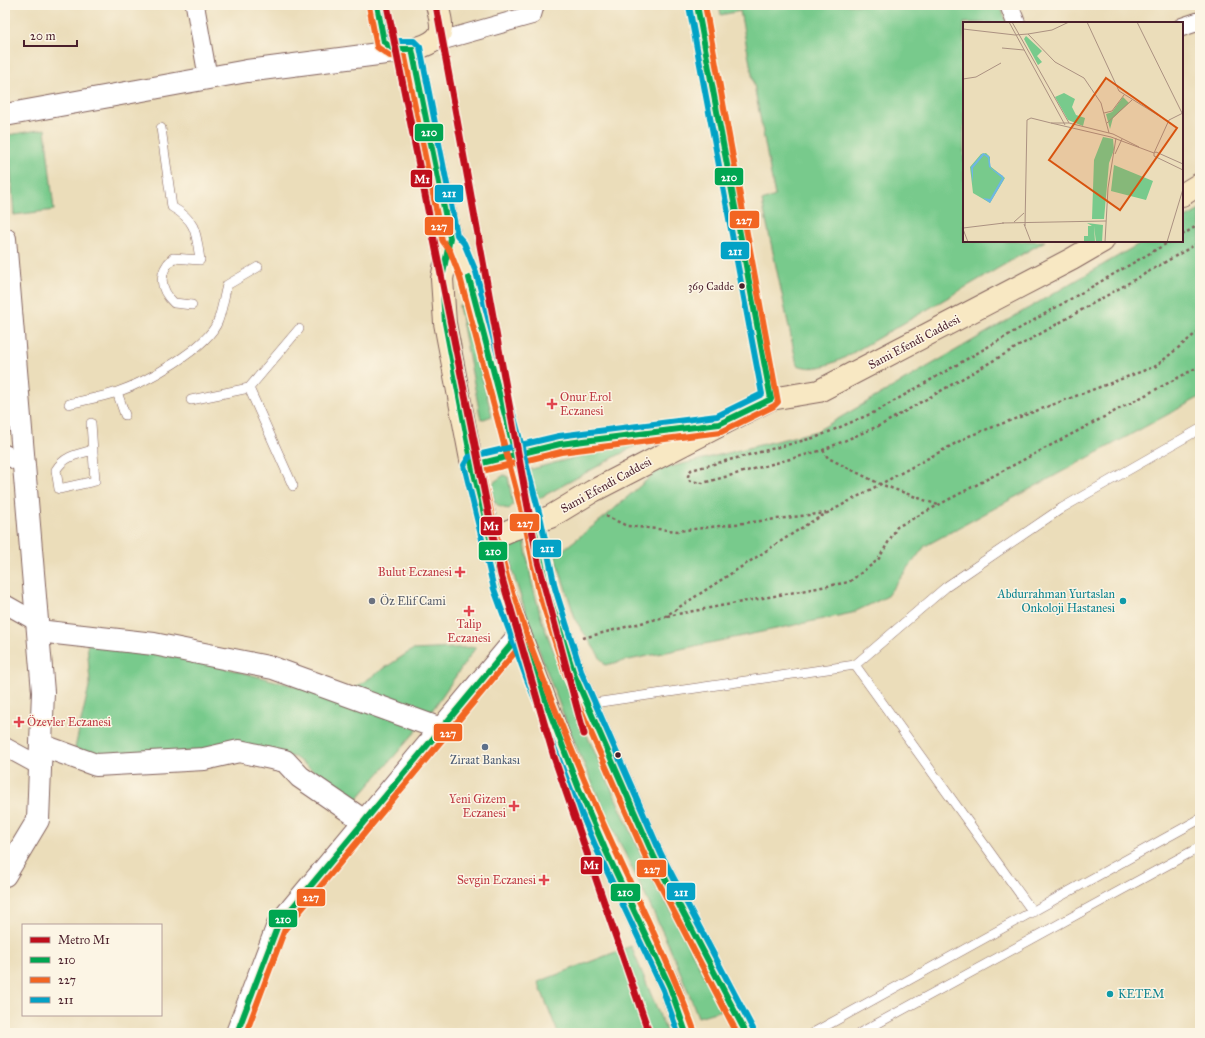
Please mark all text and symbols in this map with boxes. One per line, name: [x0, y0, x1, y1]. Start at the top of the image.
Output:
scale bar: [24, 22, 77, 48]
inset map: [963, 22, 1183, 242]
text: 20 m: [30, 29, 56, 43]
line badge: 210: [414, 123, 444, 142]
text: 210: [421, 126, 438, 139]
line badge: 210: [714, 167, 744, 186]
line badge: M1: [410, 169, 433, 188]
text: 210: [721, 171, 738, 184]
text: M1: [414, 173, 430, 186]
line badge: 211: [434, 184, 464, 203]
text: 211: [442, 187, 457, 200]
line badge: 227: [729, 210, 760, 229]
text: 227: [736, 214, 752, 227]
line badge: 227: [424, 216, 454, 236]
text: 227: [431, 220, 447, 233]
line badge: 211: [720, 241, 750, 260]
text: 211: [728, 245, 743, 258]
place label: 369 Cadde: [688, 280, 734, 293]
marker: 369 Cadde: [737, 281, 747, 291]
street label: Sami Efendi Caddesi: [866, 312, 963, 372]
place label: Onur Erol Eczanesi: [560, 390, 612, 418]
marker: Onur Erol Eczanesi: [547, 399, 557, 409]
street label: Sami Efendi Caddesi: [558, 454, 655, 516]
line badge: 227: [509, 513, 540, 532]
line badge: M1: [480, 516, 503, 536]
text: 227: [517, 517, 533, 530]
text: M1: [483, 520, 499, 533]
line badge: 211: [532, 539, 562, 558]
line badge: 210: [478, 541, 508, 561]
text: 211: [540, 542, 555, 555]
text: 210: [485, 545, 502, 558]
place label: Bulut Eczanesi: [378, 565, 453, 579]
marker: Bulut Eczanesi: [455, 567, 465, 577]
place label: Abdurrahman Yurtaslan Onkoloji Hastanesi: [997, 587, 1116, 615]
place label: Öz Elif Cami: [380, 593, 446, 608]
marker: Öz Elif Cami: [367, 596, 377, 606]
marker: Abdurrahman Yurtaslan Onkoloji Hastanesi: [1118, 596, 1128, 606]
marker: Talip Eczanesi: [464, 606, 474, 616]
place label: Talip Eczanesi: [447, 617, 491, 645]
place label: Özevler Eczanesi: [27, 714, 112, 729]
marker: Özevler Eczanesi: [14, 717, 24, 727]
line badge: 227: [433, 723, 463, 742]
text: 227: [440, 727, 456, 740]
marker: Ziraat Bankası: [480, 742, 490, 752]
unlabelled marker: [613, 750, 623, 760]
place label: Ziraat Bankası: [450, 753, 521, 767]
place label: Yeni Gizem Eczanesi: [449, 792, 507, 820]
marker: Yeni Gizem Eczanesi: [509, 801, 519, 811]
line badge: M1: [580, 856, 603, 875]
text: M1: [583, 859, 599, 872]
line badge: 227: [636, 859, 667, 878]
text: 227: [644, 863, 660, 876]
place label: Sevgin Eczanesi: [457, 873, 537, 888]
marker: Sevgin Eczanesi: [539, 875, 549, 885]
line badge: 211: [666, 882, 696, 901]
line badge: 210: [610, 883, 641, 902]
text: 210: [617, 886, 634, 899]
text: 211: [674, 886, 689, 899]
line badge: 227: [296, 888, 326, 907]
text: 227: [303, 891, 319, 904]
line badge: 210: [268, 909, 298, 928]
text: 210: [275, 913, 292, 926]
legend: [22, 924, 162, 1016]
text: Metro M1: [58, 933, 110, 947]
text: 210: [58, 953, 76, 967]
text: 227: [58, 973, 76, 987]
place label: KETEM: [1118, 987, 1164, 1001]
marker: KETEM: [1105, 989, 1115, 999]
text: 211: [58, 993, 74, 1007]

